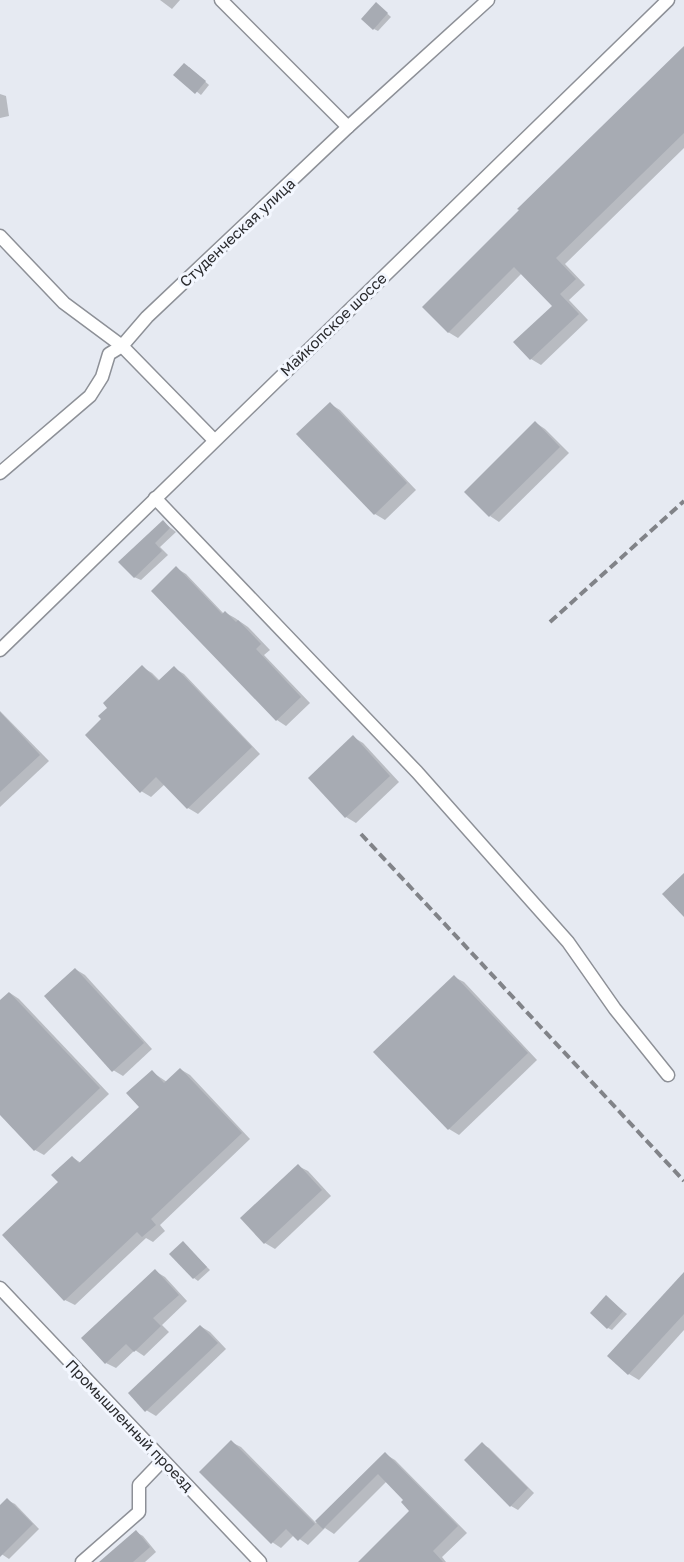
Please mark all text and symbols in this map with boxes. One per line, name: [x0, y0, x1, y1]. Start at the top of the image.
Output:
street label: Студенческая улица: [176, 174, 298, 290]
street label: Майкопское шоссе: [276, 268, 390, 379]
street label: Промышленный проезд: [62, 1355, 198, 1495]

